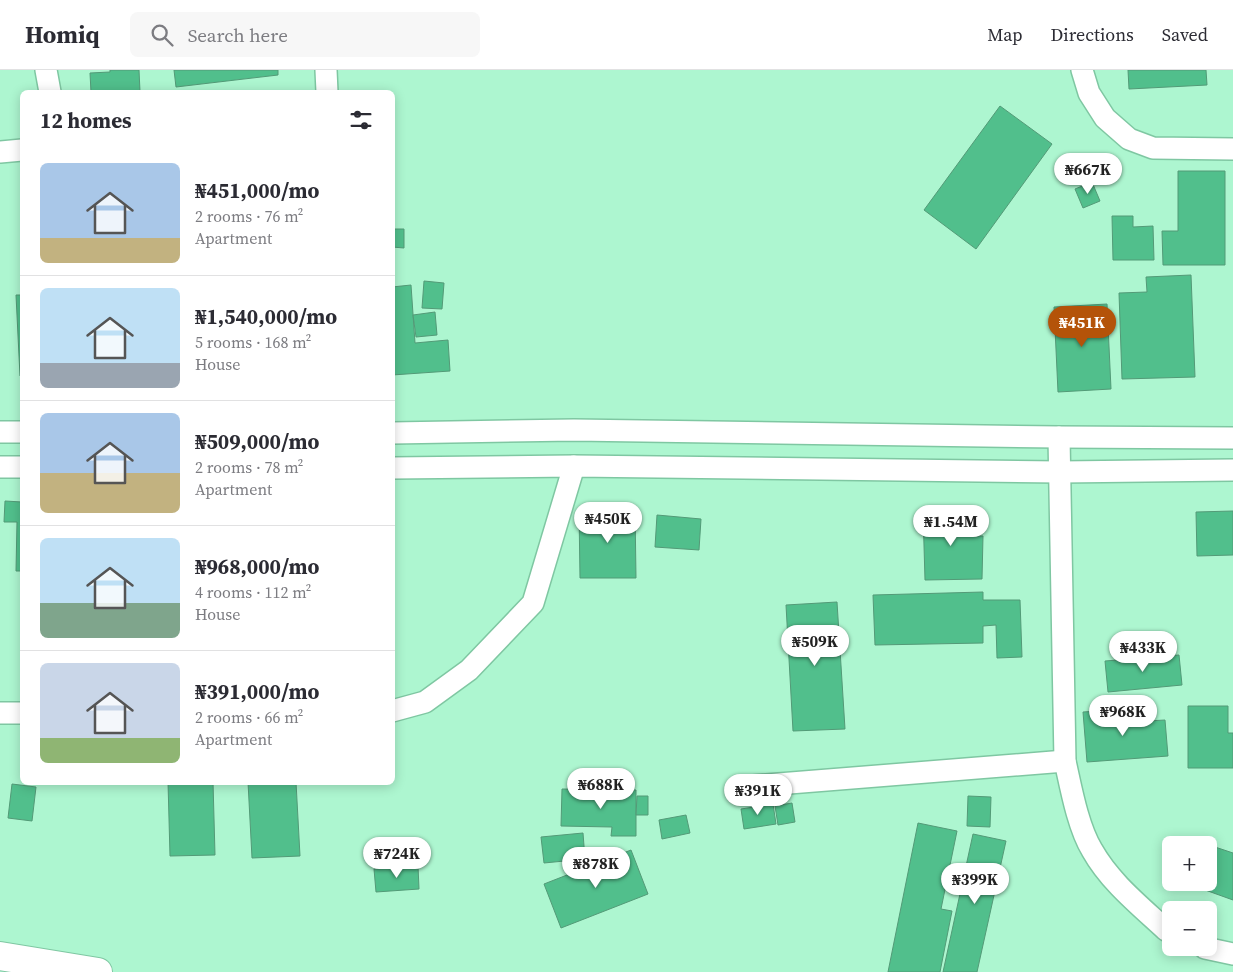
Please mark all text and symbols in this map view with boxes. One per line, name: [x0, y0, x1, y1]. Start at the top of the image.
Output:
search box: [130, 12, 480, 57]
text: Homiq: [25, 18, 100, 51]
icon: search: [148, 21, 176, 49]
text: Search here: [188, 22, 288, 48]
text: Map: [987, 22, 1023, 47]
text: Directions: [1051, 22, 1134, 47]
text: Saved: [1162, 22, 1208, 47]
text: 12 homes: [40, 106, 132, 135]
icon: filters: [347, 106, 375, 134]
pin: ₦667K: [1053, 152, 1123, 195]
text: ₦667K: [1065, 158, 1111, 180]
text: ₦451,000/mo: [195, 176, 319, 205]
icon: home: [80, 183, 140, 243]
text: 2 rooms · 76 m²: [195, 205, 303, 227]
text: Apartment: [195, 227, 272, 249]
text: ₦1,540,000/mo: [195, 302, 337, 331]
pin: ₦451K: [1047, 306, 1117, 348]
icon: home: [80, 308, 140, 368]
text: ₦451K: [1059, 311, 1105, 333]
text: 5 rooms · 168 m²: [195, 331, 311, 353]
text: House: [195, 353, 240, 375]
text: ₦509,000/mo: [195, 427, 319, 456]
icon: home: [80, 433, 140, 493]
text: 2 rooms · 78 m²: [195, 456, 303, 478]
text: Apartment: [195, 478, 272, 500]
pin: ₦450K: [573, 502, 643, 544]
pin: ₦1.54M: [910, 504, 992, 547]
text: ₦450K: [585, 507, 631, 529]
text: ₦1.54M: [924, 510, 978, 532]
text: ₦968,000/mo: [195, 552, 319, 581]
icon: home: [80, 558, 140, 618]
text: 4 rooms · 112 m²: [195, 581, 311, 603]
text: House: [195, 603, 240, 625]
pin: ₦509K: [780, 624, 850, 667]
text: ₦509K: [792, 630, 838, 652]
pin: ₦433K: [1108, 630, 1178, 673]
text: ₦433K: [1120, 636, 1166, 658]
text: ₦391,000/mo: [195, 677, 319, 706]
icon: home: [80, 683, 140, 743]
pin: ₦968K: [1088, 694, 1158, 737]
text: ₦968K: [1100, 700, 1146, 722]
text: 2 rooms · 66 m²: [195, 706, 303, 728]
text: Apartment: [195, 728, 272, 750]
pin: ₦688K: [566, 768, 636, 810]
text: ₦688K: [578, 773, 624, 795]
pin: ₦391K: [723, 774, 793, 816]
text: ₦391K: [735, 779, 781, 801]
pin: ₦724K: [362, 836, 432, 879]
map controls: [1162, 836, 1217, 956]
button: +: [1162, 836, 1217, 891]
text: ₦724K: [374, 842, 420, 864]
pin: ₦878K: [561, 846, 631, 889]
text: ₦878K: [573, 852, 619, 874]
pin: ₦399K: [940, 862, 1010, 905]
text: ₦399K: [952, 868, 998, 890]
button: −: [1162, 901, 1217, 956]

